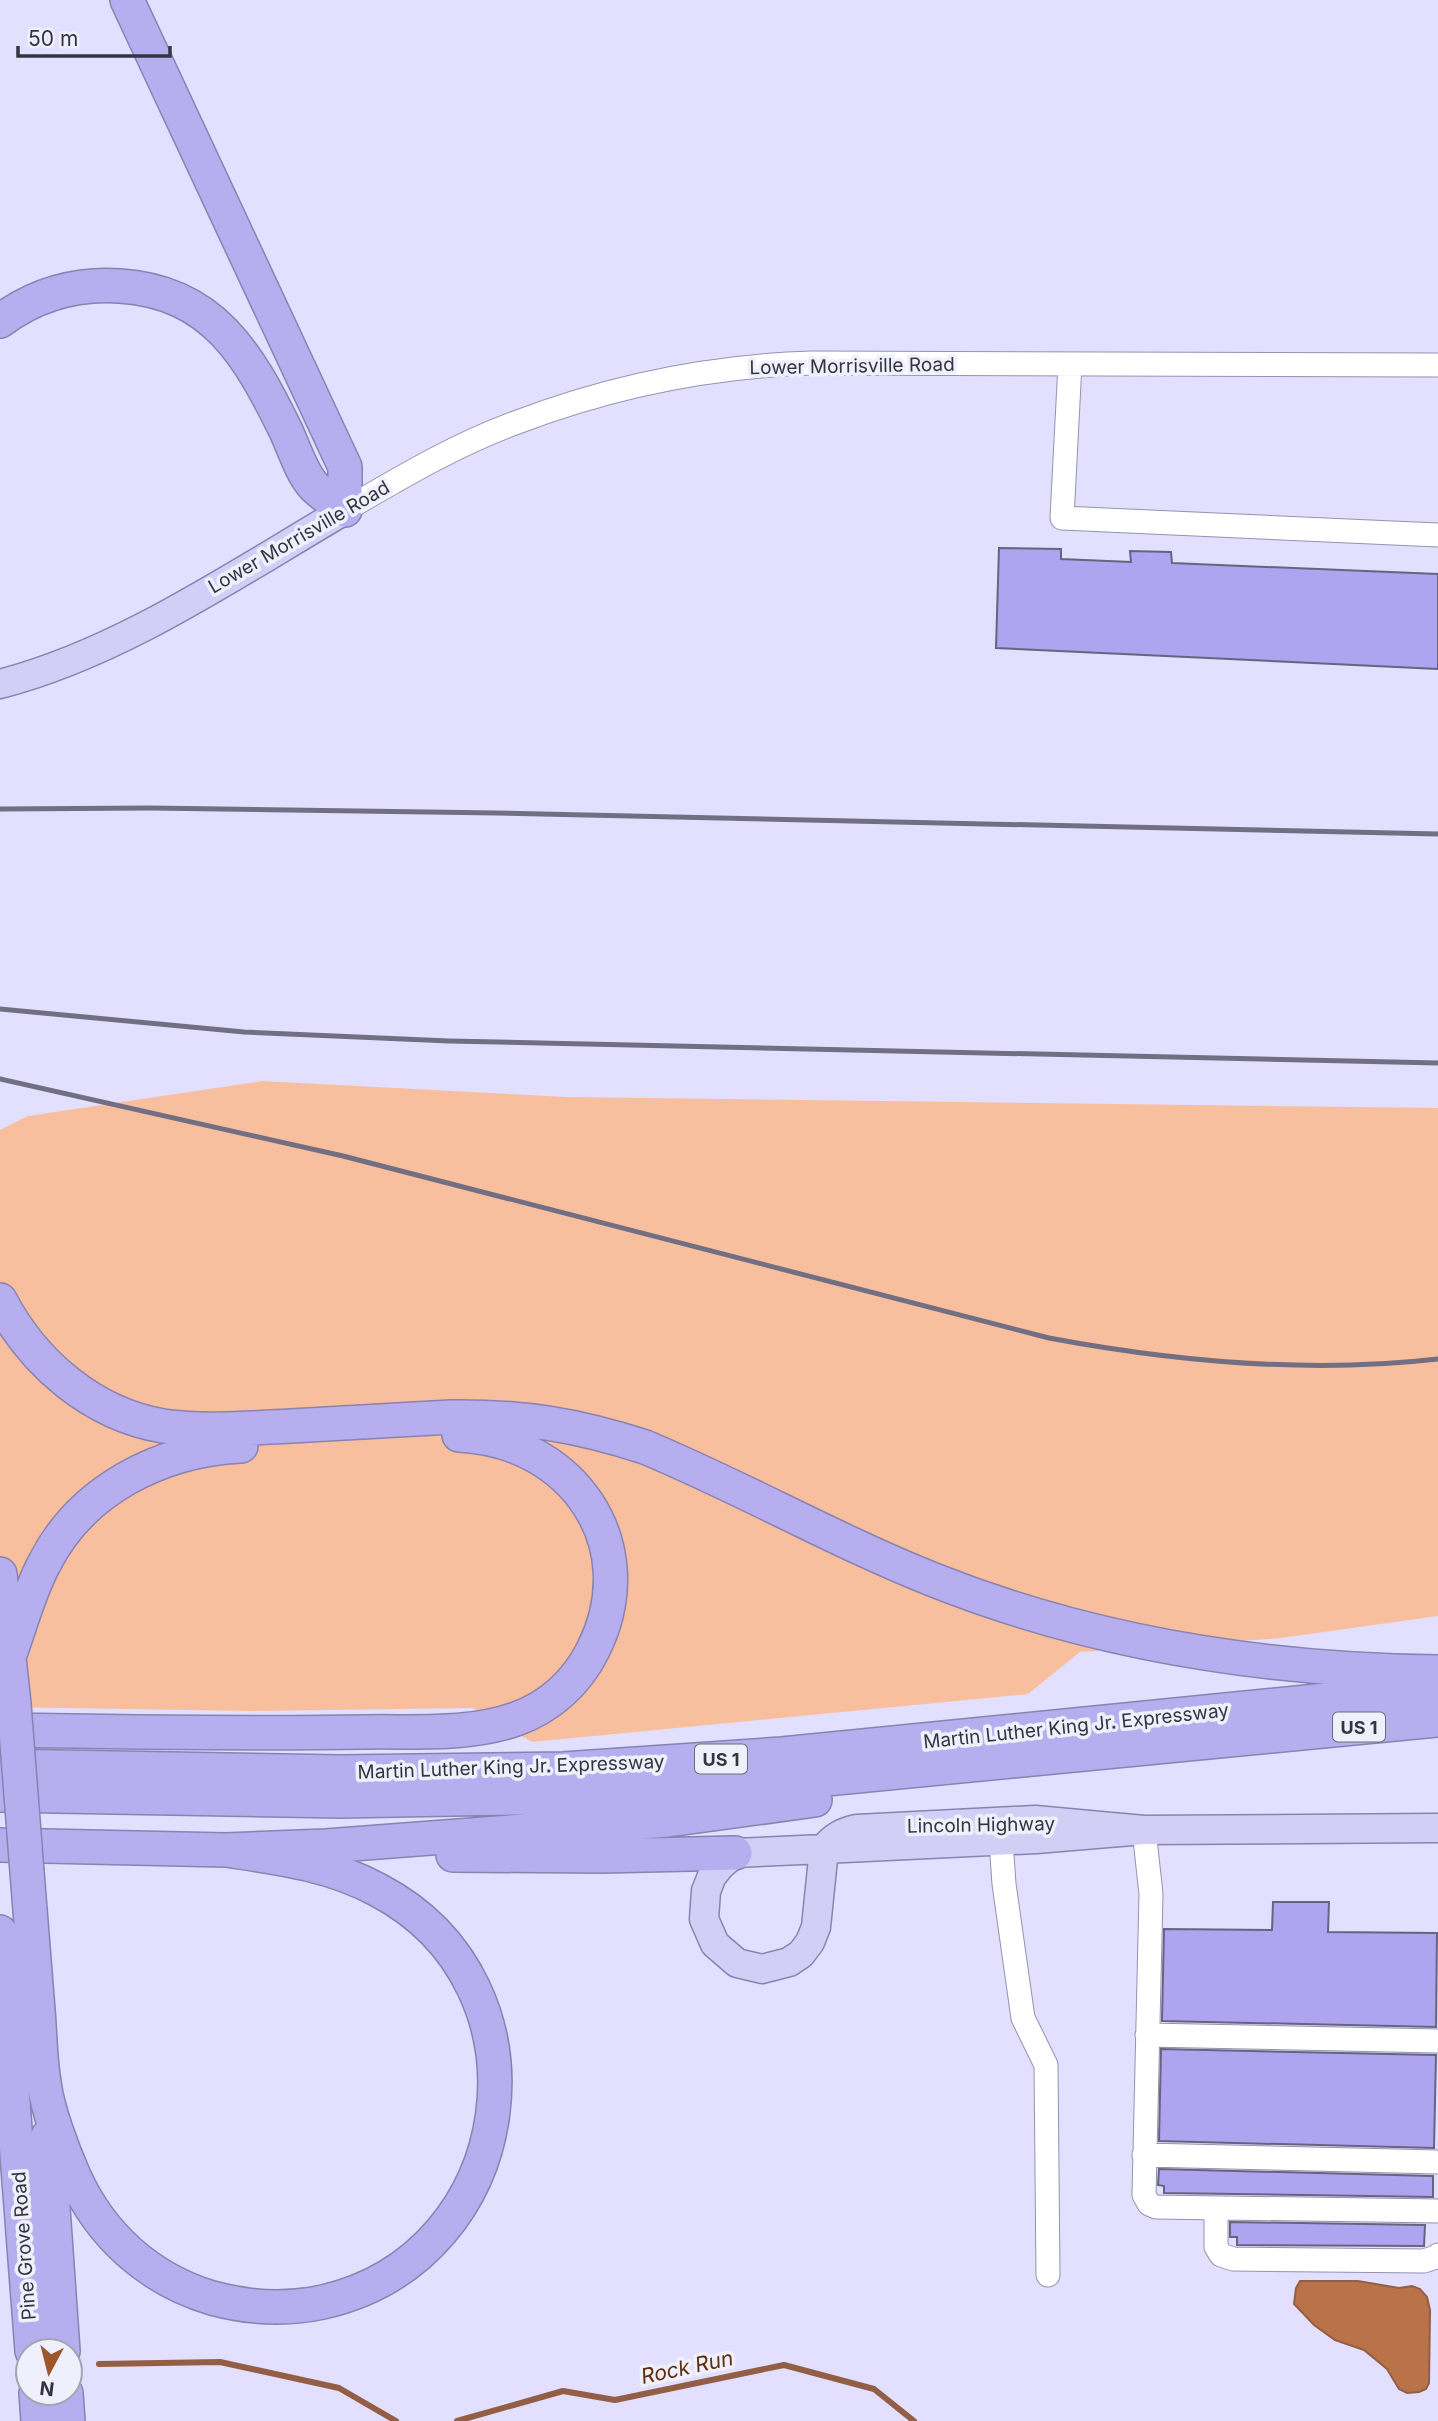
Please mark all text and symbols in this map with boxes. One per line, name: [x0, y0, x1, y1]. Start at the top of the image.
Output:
scale bar: [18, 14, 170, 58]
text: 50 m: [28, 26, 78, 51]
street label: Lower Morrisville Road: [749, 353, 955, 379]
street label: Lower Morrisville Road: [204, 476, 394, 598]
street label: Martin Luther King Jr. Expressway: [922, 1698, 1230, 1753]
road number: US 1: [1333, 1712, 1385, 1742]
road number: US 1: [695, 1744, 747, 1774]
street label: Martin Luther King Jr. Expressway: [357, 1750, 665, 1784]
street label: Lincoln Highway: [907, 1812, 1056, 1838]
street label: Pine Grove Road: [7, 2171, 41, 2321]
north arrow: [14, 2337, 84, 2407]
water label: Rock Run: [639, 2345, 735, 2389]
text: N: [38, 2376, 56, 2401]

